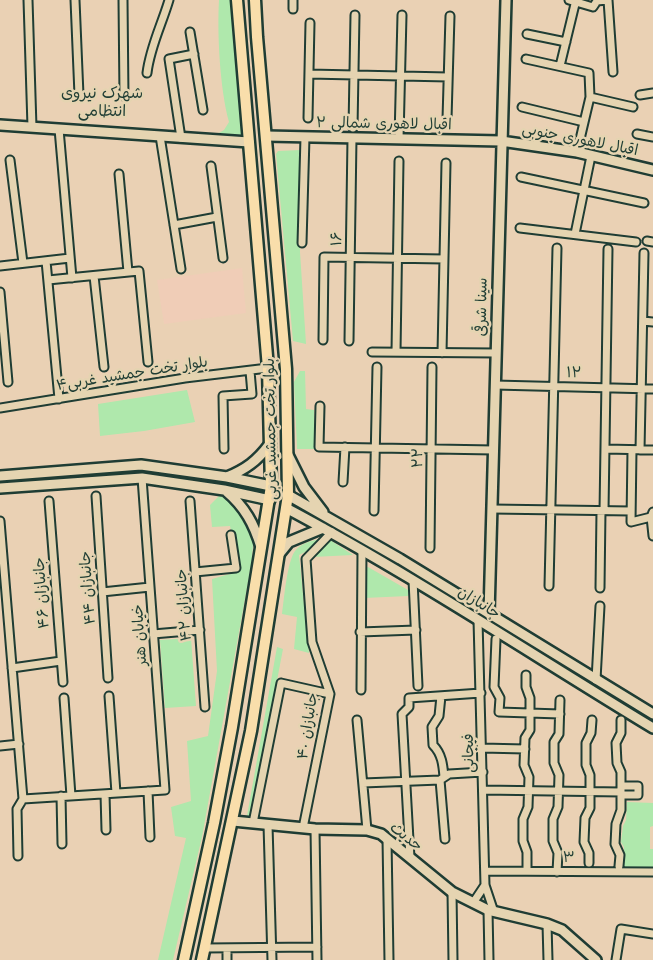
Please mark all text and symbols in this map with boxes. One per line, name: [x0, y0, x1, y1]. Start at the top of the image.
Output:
district label: شهرک نیروی انتظامی: [61, 84, 143, 122]
street label: اقبال لاهوری شمالی ۲: [316, 114, 452, 134]
street label: اقبال لاهوری جنوبی: [520, 120, 640, 160]
street label: ۱۶: [328, 232, 346, 246]
street label: سینا شرقی: [472, 277, 492, 337]
street label: بلوار تخت جمشید غربی۴: [55, 353, 209, 395]
street label: بلوار تخت جمشید غربی: [261, 358, 281, 500]
street label: ۱۲: [566, 364, 582, 382]
street label: ۲۲: [409, 448, 427, 468]
street label: ۴۴ جانبازان: [76, 550, 100, 626]
street label: ۴۶ جانبازان: [31, 557, 53, 629]
street label: ۴۲ جانبازان: [172, 568, 196, 642]
street label: جانبازان: [454, 583, 504, 623]
street label: خیابان هنر: [129, 604, 151, 666]
street label: ۴۰ جانبازان: [294, 691, 322, 761]
street label: فیجانی: [460, 733, 478, 773]
street label: حدیث: [386, 819, 426, 855]
street label: ۳: [563, 849, 575, 867]

